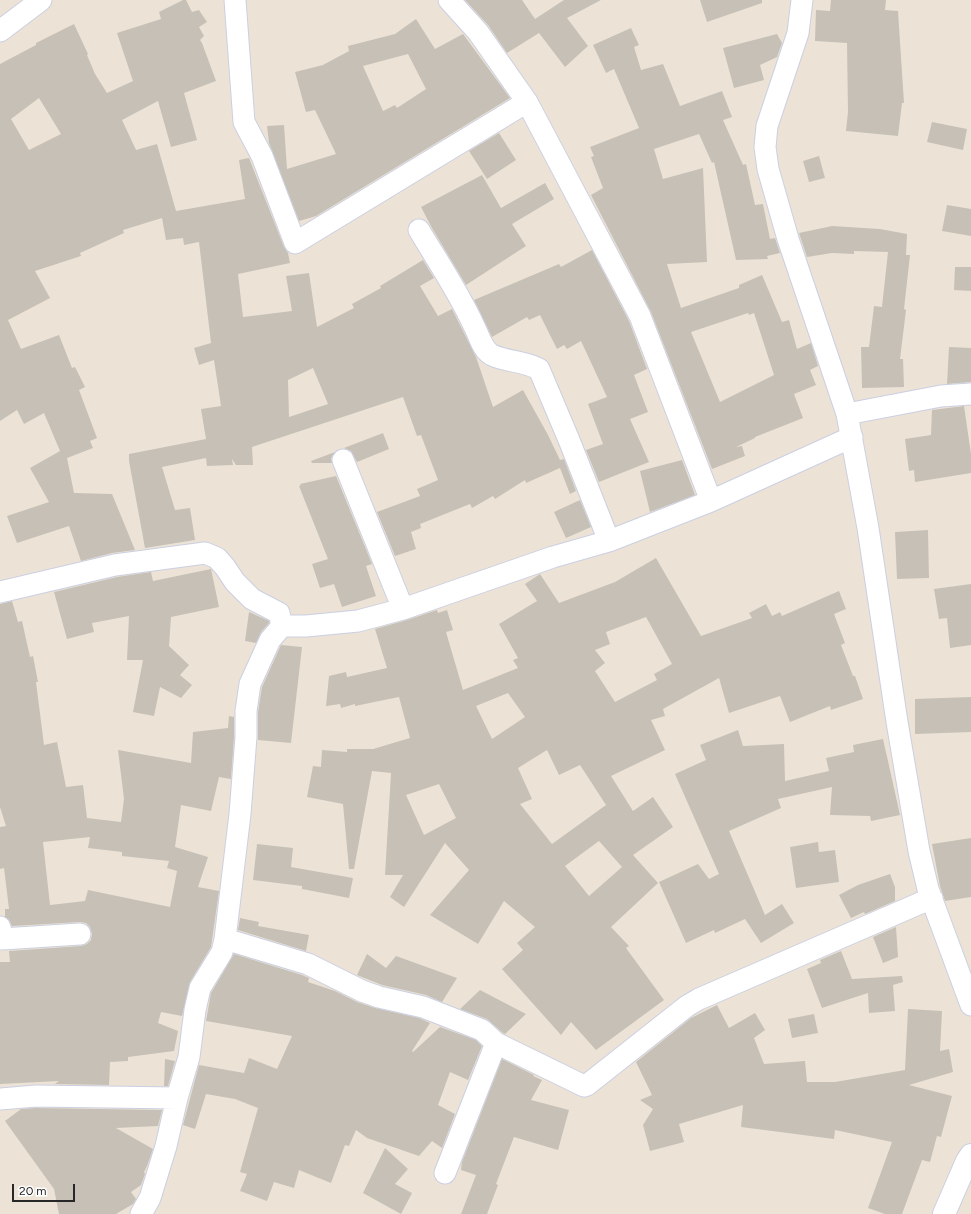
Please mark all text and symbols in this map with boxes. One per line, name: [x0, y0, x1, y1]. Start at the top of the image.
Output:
scale bar: [14, 1176, 77, 1202]
text: 20 m: [19, 1184, 47, 1198]

